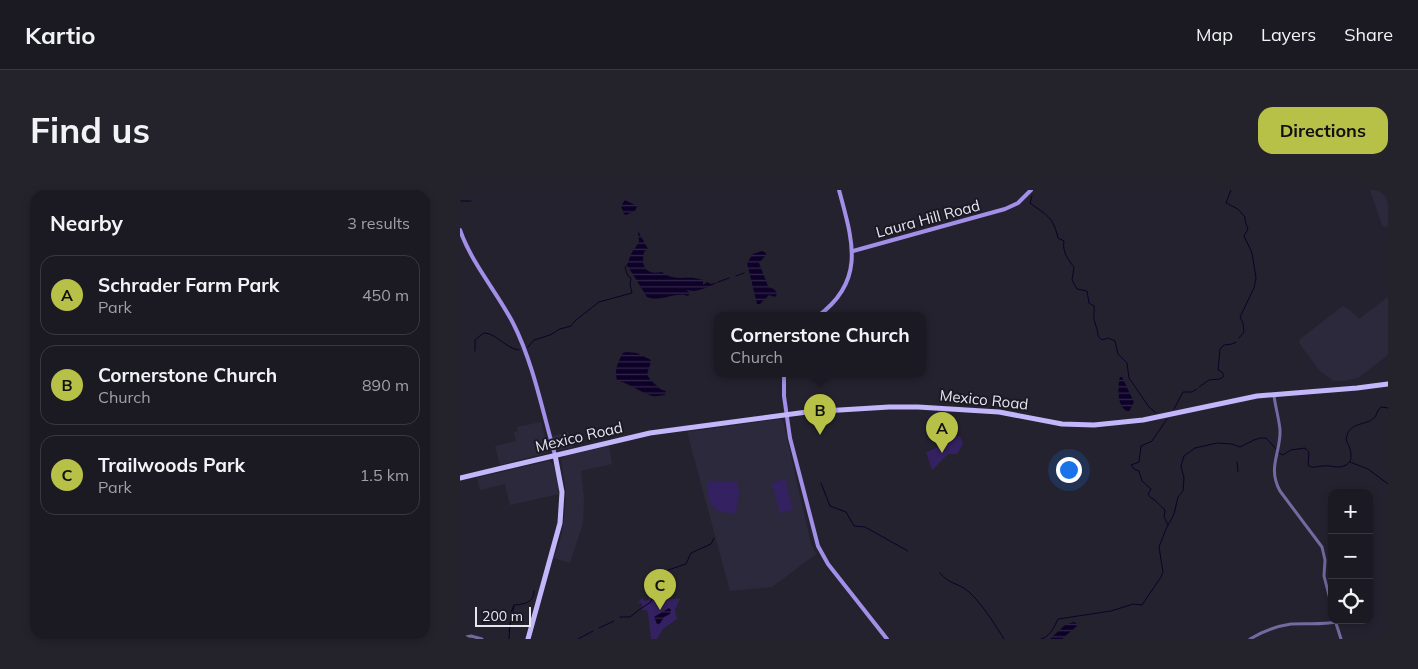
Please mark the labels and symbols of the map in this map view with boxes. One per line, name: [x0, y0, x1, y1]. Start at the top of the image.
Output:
street label: Laura Hill Road: [874, 195, 982, 242]
street label: Mexico Road: [939, 385, 1029, 414]
pin: B: [804, 394, 836, 435]
pin: A: [926, 412, 958, 453]
street label: Mexico Road: [533, 417, 624, 456]
your location: [1056, 457, 1082, 483]
pin: C: [644, 569, 676, 610]
scale bar: [475, 604, 531, 627]

